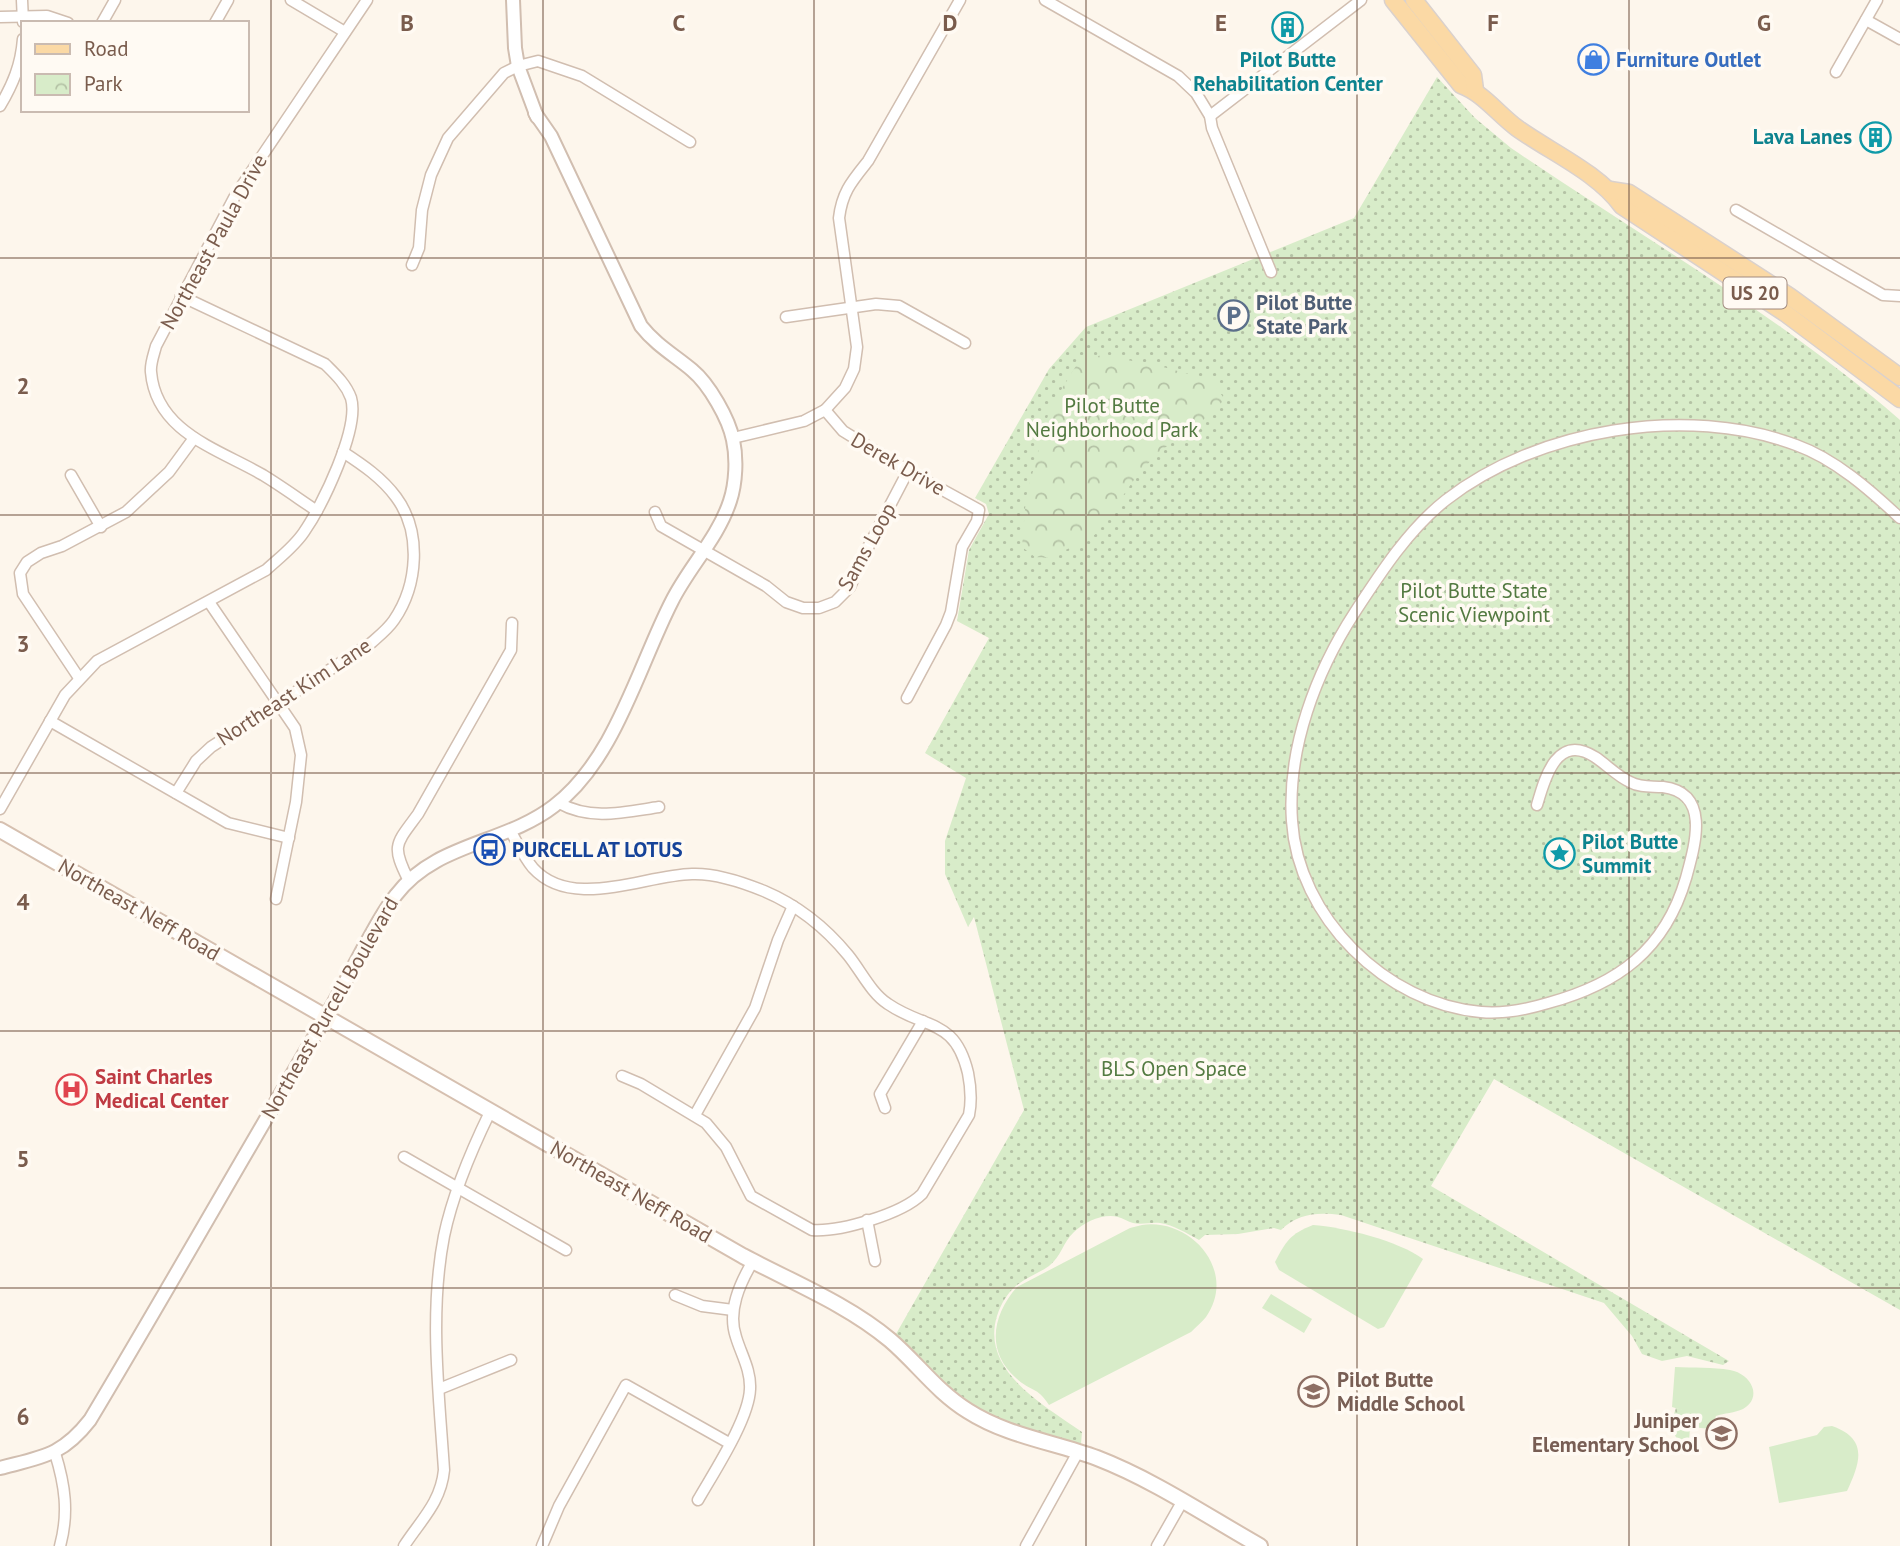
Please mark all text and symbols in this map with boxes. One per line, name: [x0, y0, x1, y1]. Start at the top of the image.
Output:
text: B: [400, 8, 414, 37]
text: C: [673, 8, 686, 37]
text: D: [943, 8, 957, 37]
text: E: [1215, 8, 1227, 37]
text: F: [1487, 8, 1499, 37]
text: G: [1757, 8, 1771, 37]
building icon: Pilot Butte Rehabilitation Center: [1271, 11, 1305, 45]
legend: [21, 21, 248, 112]
text: Road: [84, 35, 128, 62]
shop icon: Furniture Outlet: [1576, 43, 1610, 77]
place label: Pilot Butte Rehabilitation Center: [1193, 46, 1383, 97]
place label: Furniture Outlet: [1616, 46, 1762, 73]
text: Park: [84, 70, 123, 97]
building icon: Lava Lanes: [1858, 120, 1892, 154]
place label: Lava Lanes: [1753, 123, 1852, 150]
street label: Northeast Paula Drive: [154, 149, 273, 334]
road number: US 20: [1724, 278, 1786, 308]
place label: Pilot Butte State Park: [1256, 289, 1353, 340]
parking icon: Pilot Butte State Park: [1216, 298, 1250, 332]
text: 2: [16, 371, 30, 400]
park label: Pilot Butte Neighborhood Park: [1026, 392, 1198, 443]
street label: Derek Drive: [846, 426, 950, 501]
street label: Sams Loop: [831, 498, 902, 596]
park label: Pilot Butte State Scenic Viewpoint: [1398, 577, 1550, 628]
text: 3: [16, 629, 30, 658]
street label: Northeast Kim Lane: [212, 632, 376, 752]
place label: Pilot Butte Summit: [1582, 828, 1679, 879]
bus stop icon: PURCELL AT LOTUS: [472, 833, 506, 867]
place label: PURCELL AT LOTUS: [512, 836, 683, 863]
place icon: Pilot Butte Summit: [1542, 837, 1576, 871]
street label: Northeast Neff Road: [53, 852, 225, 967]
text: 4: [16, 887, 30, 916]
street label: Northeast Purcell Boulevard: [255, 892, 404, 1123]
park label: BLS Open Space: [1101, 1055, 1247, 1082]
place label: Saint Charles Medical Center: [95, 1063, 229, 1114]
hospital icon: Saint Charles Medical Center: [55, 1072, 89, 1106]
street label: Northeast Neff Road: [545, 1134, 717, 1249]
text: 5: [16, 1144, 30, 1173]
place label: Pilot Butte Middle School: [1337, 1366, 1465, 1417]
school or university icon: Pilot Butte Middle School: [1297, 1375, 1331, 1409]
text: 6: [16, 1402, 30, 1431]
place label: Juniper Elementary School: [1532, 1407, 1700, 1458]
school or university icon: Juniper Elementary School: [1705, 1416, 1739, 1450]

